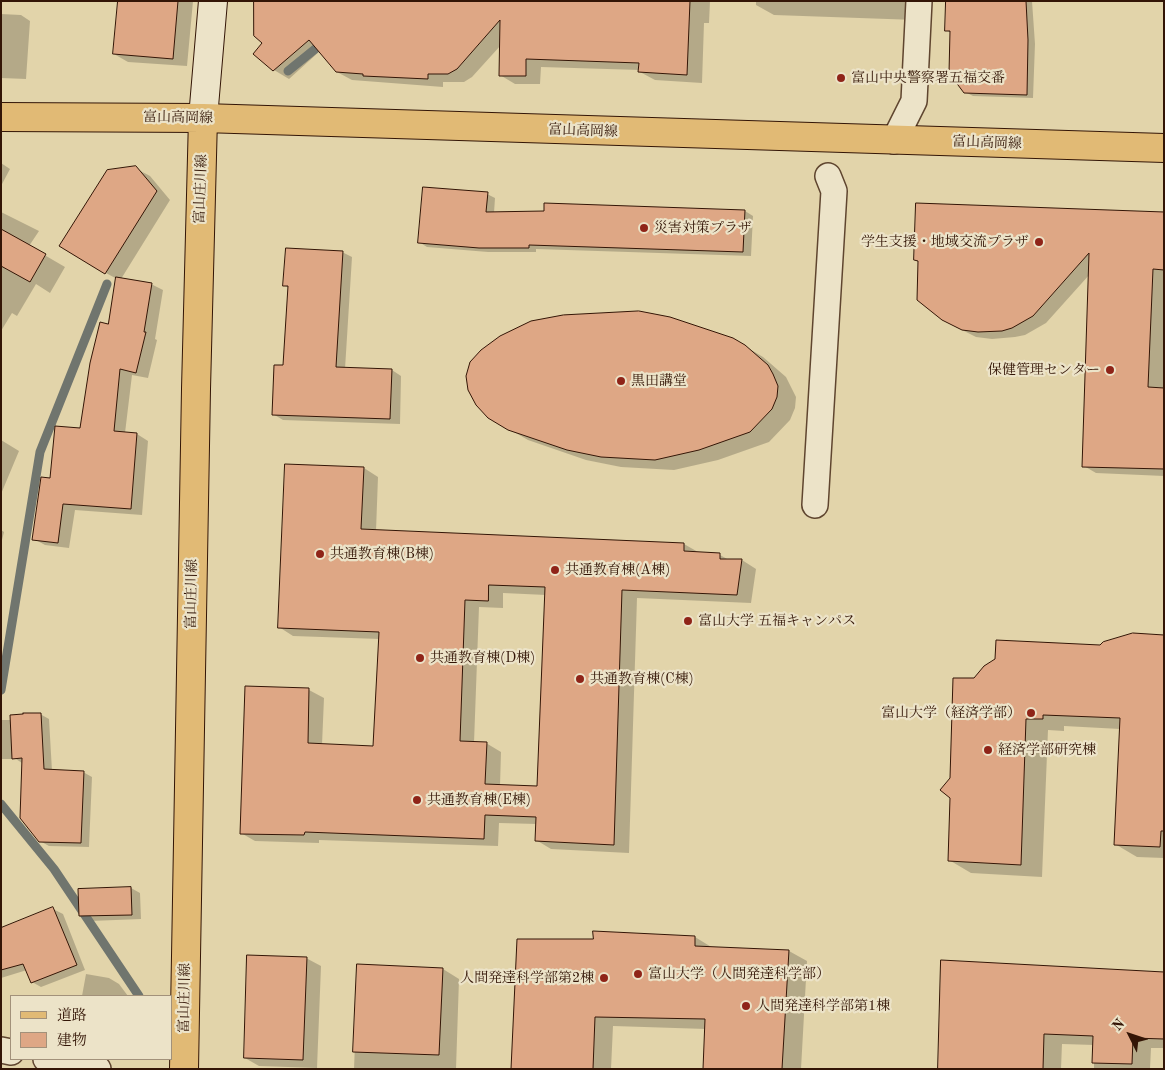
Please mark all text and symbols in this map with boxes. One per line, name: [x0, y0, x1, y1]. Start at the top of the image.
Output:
place label: 富山中央警察署五福交番: [851, 70, 1005, 86]
marker: 富山中央警察署五福交番: [835, 72, 847, 84]
street label: 富山高岡線: [143, 109, 213, 127]
street label: 富山高岡線: [548, 121, 618, 141]
street label: 富山高岡線: [952, 133, 1022, 153]
street label: 富山庄川線: [191, 154, 211, 224]
place label: 災害対策プラザ: [654, 220, 752, 236]
marker: 災害対策プラザ: [638, 222, 650, 234]
place label: 学生支援・地域交流プラザ: [861, 234, 1029, 250]
marker: 学生支援・地域交流プラザ: [1033, 236, 1045, 248]
place label: 保健管理センター: [988, 362, 1100, 378]
marker: 保健管理センター: [1104, 364, 1116, 376]
place label: 黒田講堂: [631, 373, 687, 389]
marker: 黒田講堂: [615, 375, 627, 387]
place label: 共通教育棟(B棟): [330, 546, 434, 562]
marker: 共通教育棟(B棟): [314, 548, 326, 560]
street label: 富山庄川線: [183, 559, 201, 629]
place label: 共通教育棟(A棟): [565, 562, 670, 578]
marker: 共通教育棟(A棟): [549, 564, 561, 576]
place label: 富山大学 五福キャンパス: [698, 613, 856, 629]
marker: 富山大学 五福キャンパス: [682, 615, 694, 627]
place label: 共通教育棟(D棟): [430, 650, 535, 666]
marker: 共通教育棟(D棟): [414, 652, 426, 664]
place label: 共通教育棟(C棟): [590, 671, 694, 687]
marker: 共通教育棟(C棟): [574, 673, 586, 685]
place label: 富山大学（経済学部）: [881, 705, 1021, 721]
marker: 富山大学（経済学部）: [1025, 707, 1037, 719]
place label: 経済学部研究棟: [998, 742, 1096, 758]
marker: 経済学部研究棟: [982, 744, 994, 756]
place label: 共通教育棟(E棟): [427, 792, 531, 808]
marker: 共通教育棟(E棟): [411, 794, 423, 806]
street label: 富山庄川線: [176, 963, 194, 1033]
place label: 富山大学（人間発達科学部）: [648, 966, 830, 982]
marker: 富山大学（人間発達科学部）: [632, 968, 644, 980]
place label: 人間発達科学部第2棟: [460, 970, 594, 986]
marker: 人間発達科学部第2棟: [598, 972, 610, 984]
legend: [10, 995, 172, 1060]
place label: 人間発達科学部第1棟: [756, 998, 890, 1014]
marker: 人間発達科学部第1棟: [740, 1000, 752, 1012]
text: 道路: [57, 1009, 87, 1024]
north arrow: [1105, 1010, 1155, 1060]
text: N: [1110, 1017, 1127, 1034]
text: 建物: [57, 1034, 87, 1049]

